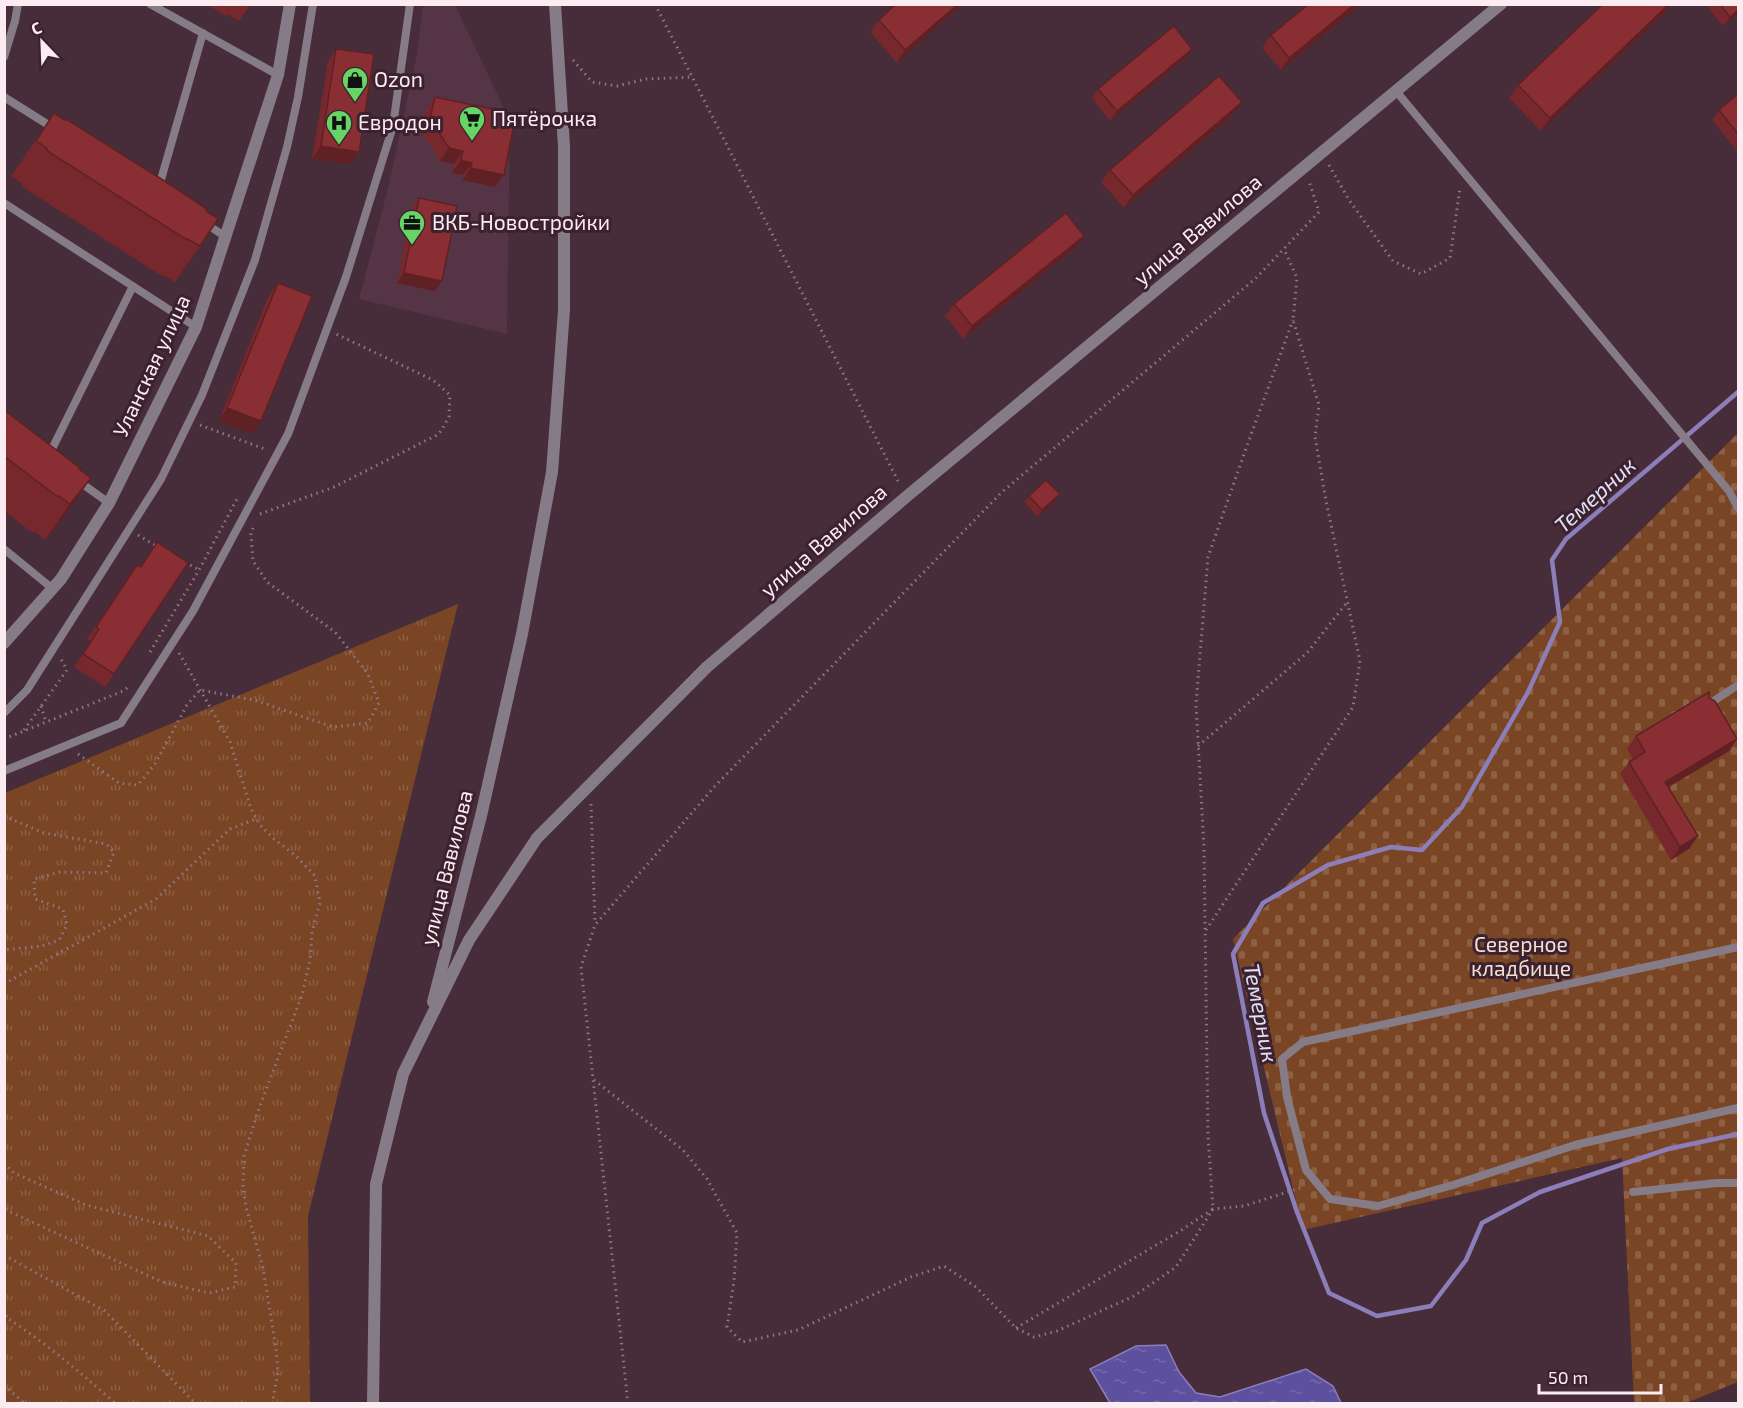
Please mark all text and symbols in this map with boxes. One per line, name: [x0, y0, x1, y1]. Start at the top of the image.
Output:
north arrow: [12, 12, 72, 72]
text: С: [28, 17, 44, 38]
shop icon: Ozon: [340, 65, 370, 103]
place label: Ozon: [374, 66, 423, 91]
supermarket icon: Пятёрочка: [457, 104, 487, 142]
place label: Пятёрочка: [492, 105, 597, 130]
hospital icon: Евродон: [324, 108, 354, 146]
place label: Евродон: [358, 109, 442, 134]
street label: улица Вавилова: [1128, 168, 1267, 290]
office icon: ВКБ-Новостройки: [397, 208, 427, 246]
place label: ВКБ-Новостройки: [432, 209, 610, 234]
street label: Уланская улица: [107, 290, 195, 441]
water label: Темерник: [1548, 451, 1640, 537]
street label: улица Вавилова: [755, 478, 892, 602]
street label: улица Вавилова: [414, 788, 478, 948]
park label: Северное кладбище: [1471, 931, 1571, 980]
water label: Темерник: [1240, 961, 1284, 1065]
scale bar: [1539, 1357, 1660, 1395]
text: 50 m: [1548, 1366, 1588, 1388]

